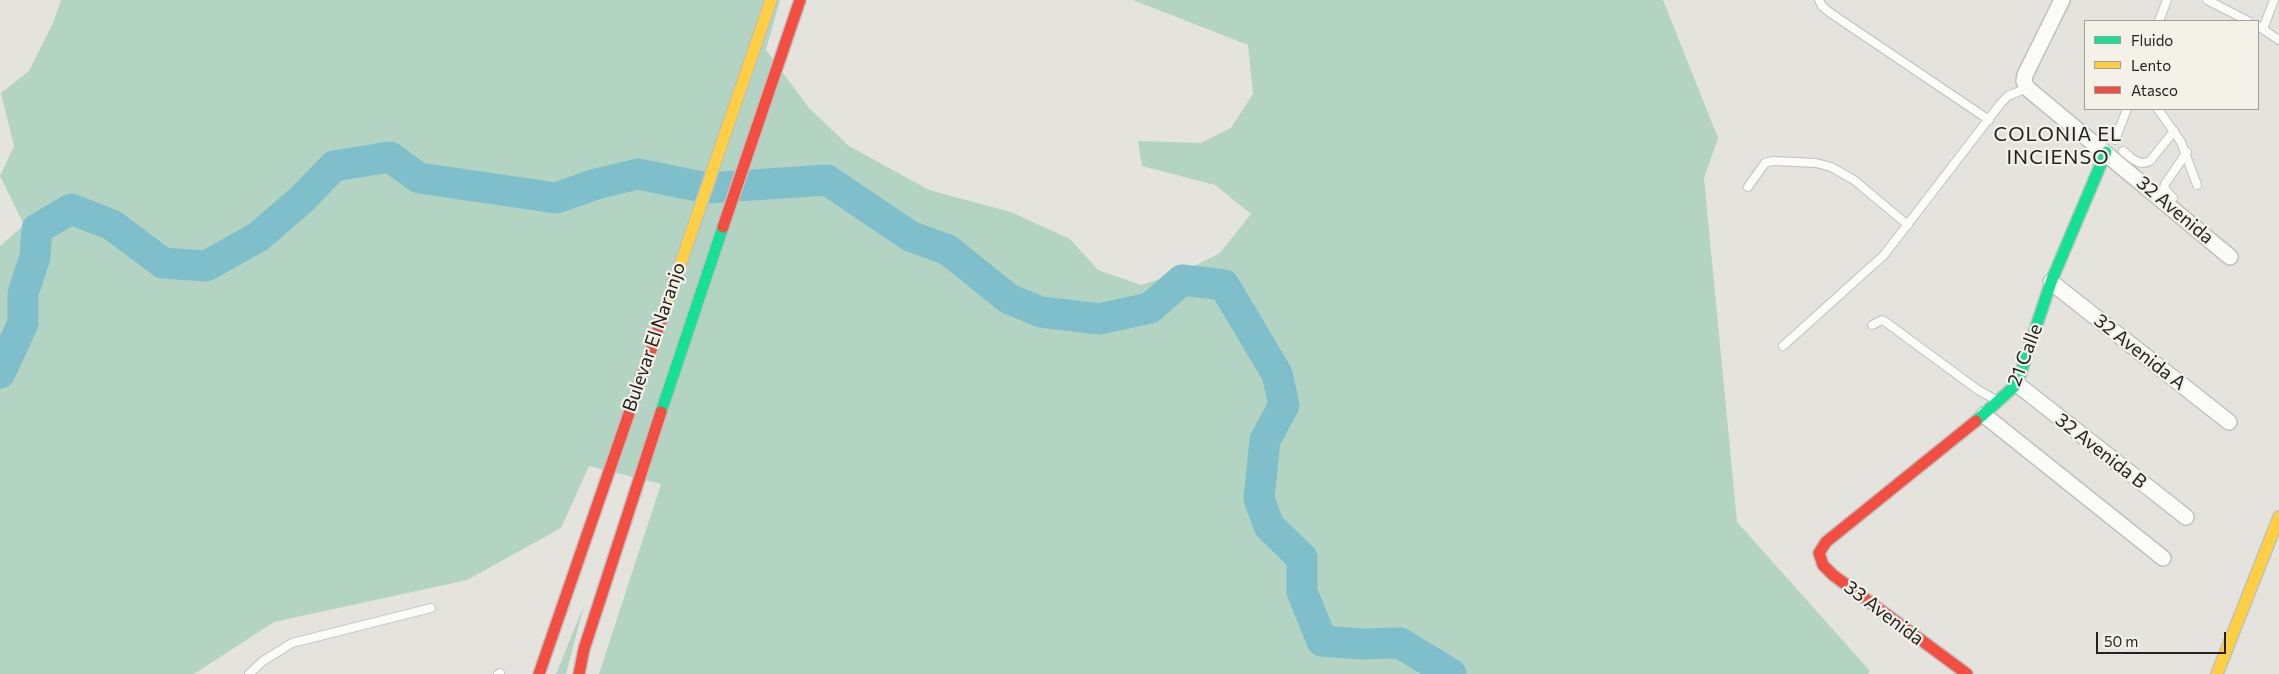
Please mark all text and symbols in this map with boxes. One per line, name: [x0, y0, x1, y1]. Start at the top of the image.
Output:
legend: [2084, 20, 2259, 110]
text: Fluido: [2131, 31, 2173, 49]
text: Lento: [2131, 56, 2171, 74]
text: Atasco: [2131, 81, 2178, 99]
district label: COLONIA EL INCIENSO: [1992, 122, 2124, 169]
street label: 32 Avenida: [2132, 171, 2218, 249]
street label: Bulevar El Naranjo: [618, 259, 690, 415]
street label: 32 Avenida A: [2090, 309, 2190, 395]
street label: 21 Calle: [2003, 321, 2047, 389]
street label: 32 Avenida B: [2051, 408, 2151, 494]
street label: 33 Avenida: [1840, 576, 1928, 650]
scale bar: [2099, 622, 2229, 654]
text: 50 m: [2104, 632, 2138, 650]

